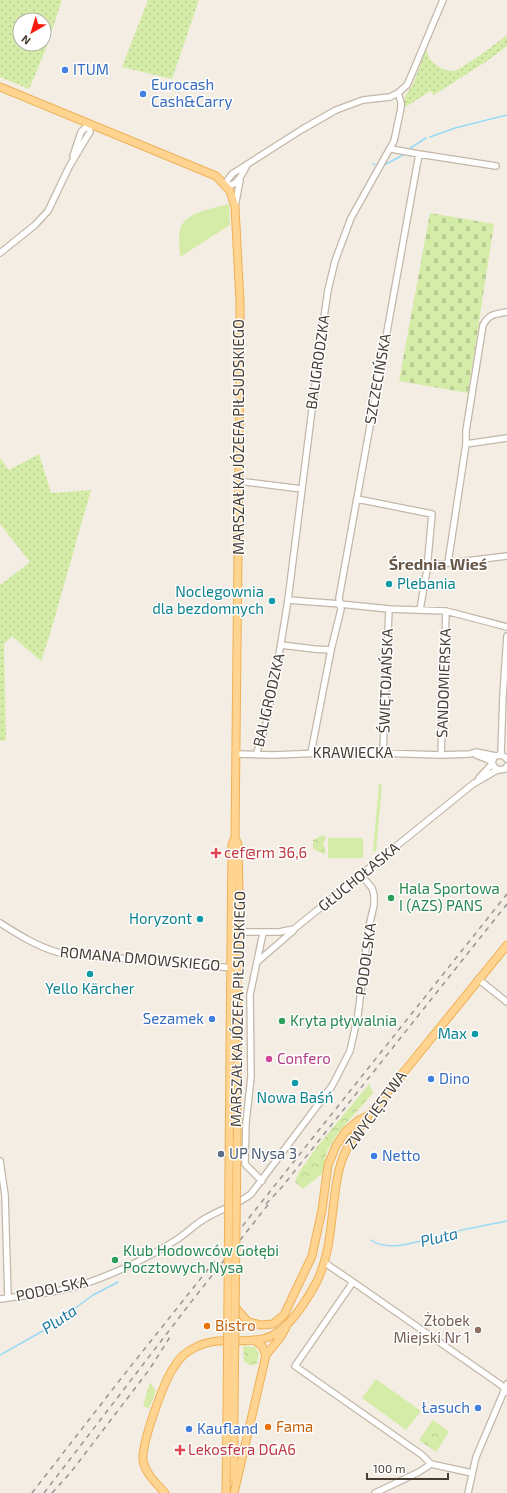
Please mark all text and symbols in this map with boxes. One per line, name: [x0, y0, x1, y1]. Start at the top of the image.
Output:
north arrow: [12, 12, 52, 52]
text: N: [18, 33, 33, 48]
place label: ITUM: [73, 60, 109, 78]
marker: ITUM: [60, 65, 70, 75]
place label: Eurocash Cash&Carry: [151, 75, 233, 110]
marker: Eurocash Cash&Carry: [138, 89, 148, 99]
street label: BALIGRODZKA: [301, 313, 333, 410]
street label: MARSZAŁKA JÓZEFA PIŁSUDSKIEGO: [229, 319, 247, 555]
street label: SZCZECIŃSKA: [360, 331, 394, 426]
district label: Średnia Wieś: [389, 554, 487, 573]
place label: Plebania: [397, 574, 456, 592]
marker: Plebania: [384, 579, 394, 589]
place label: Noclegownia dla bezdomnych: [152, 582, 264, 617]
marker: Noclegownia dla bezdomnych: [267, 596, 277, 606]
street label: SANDOMIERSKA: [432, 627, 454, 738]
street label: ŚWIĘTOJAŃSKA: [374, 628, 396, 734]
street label: BALIGRODZKA: [249, 651, 288, 748]
street label: KRAWIECKA: [313, 743, 394, 761]
street label: GŁUCHOŁASKA: [314, 838, 403, 914]
place label: cef@rm 36,6: [224, 843, 307, 861]
marker: cef@rm 36,6: [211, 848, 221, 858]
place label: Hala Sportowa I (AZS) PANS: [399, 879, 500, 914]
street label: MARSZAŁKA JÓZEFA PIŁSUDSKIEGO: [226, 891, 248, 1127]
marker: Hala Sportowa I (AZS) PANS: [386, 893, 396, 903]
place label: Horyzont: [129, 909, 192, 927]
marker: Horyzont: [195, 914, 205, 924]
street label: PODOLSKA: [351, 921, 379, 996]
street label: ROMANA DMOWSKIEGO: [59, 942, 221, 974]
marker: Yello Kärcher: [85, 969, 95, 979]
place label: Yello Kärcher: [45, 979, 135, 997]
place label: Sezamek: [143, 1009, 204, 1027]
place label: Kryta pływalnia: [290, 1011, 397, 1029]
marker: Sezamek: [207, 1014, 217, 1024]
marker: Kryta pływalnia: [277, 1016, 287, 1026]
place label: Max: [438, 1024, 467, 1042]
marker: Max: [470, 1029, 480, 1039]
place label: Confero: [277, 1049, 331, 1067]
marker: Confero: [264, 1054, 274, 1064]
street label: ZWYCIĘSTWA: [341, 1066, 410, 1152]
place label: Dino: [439, 1069, 470, 1087]
marker: Dino: [426, 1074, 436, 1084]
marker: Nowa Baśń: [290, 1078, 300, 1088]
place label: Nowa Baśń: [257, 1088, 333, 1106]
place label: UP Nysa 3: [229, 1144, 297, 1162]
place label: Netto: [382, 1146, 421, 1164]
marker: UP Nysa 3: [216, 1149, 226, 1159]
marker: Netto: [369, 1151, 379, 1161]
water label: Pluta: [418, 1223, 460, 1250]
place label: Klub Hodowców Gołębi Pocztowych Nysa: [123, 1241, 279, 1276]
marker: Klub Hodowców Gołębi Pocztowych Nysa: [110, 1255, 120, 1265]
street label: PODOLSKA: [14, 1271, 90, 1304]
water label: Pluta: [38, 1300, 80, 1337]
place label: Żłobek Miejski Nr 1: [393, 1311, 470, 1347]
place label: Bistro: [215, 1316, 256, 1334]
marker: Bistro: [202, 1321, 212, 1331]
marker: Żłobek Miejski Nr 1: [473, 1325, 483, 1335]
place label: Łasuch: [422, 1398, 470, 1416]
marker: Łasuch: [473, 1403, 483, 1413]
place label: Fama: [276, 1417, 313, 1435]
place label: Kaufland: [197, 1419, 258, 1437]
marker: Fama: [263, 1422, 273, 1432]
marker: Kaufland: [184, 1424, 194, 1434]
place label: Lekosfera DGA6: [188, 1440, 296, 1458]
marker: Lekosfera DGA6: [175, 1445, 185, 1455]
scale bar: [367, 1455, 448, 1481]
text: 100 m: [373, 1461, 405, 1475]

